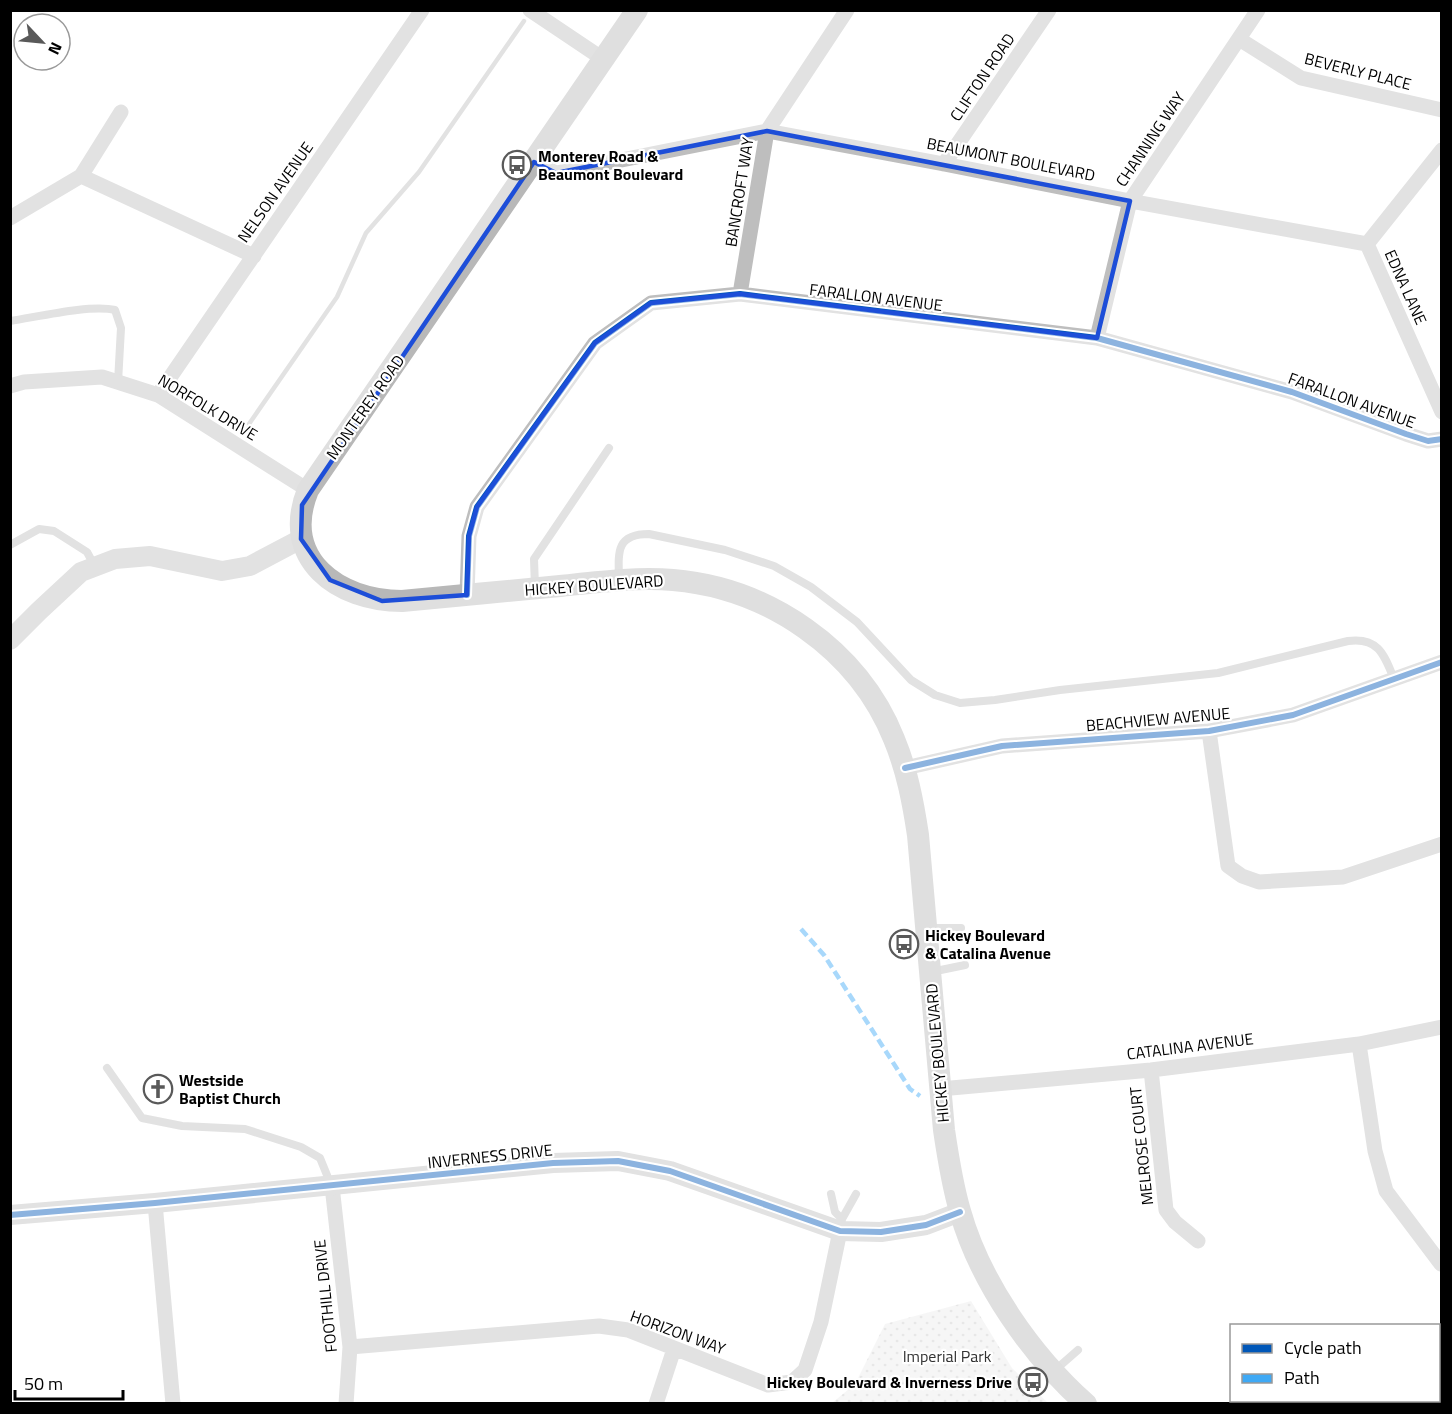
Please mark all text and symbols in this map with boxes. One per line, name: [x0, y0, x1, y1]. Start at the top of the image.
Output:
north arrow: [12, 12, 72, 72]
street label: CLIFTON ROAD: [944, 28, 1020, 126]
text: N: [42, 38, 69, 59]
street label: BEVERLY PLACE: [1302, 46, 1414, 96]
street label: CHANNING WAY: [1109, 86, 1191, 191]
street label: BEAUMONT BOULEVARD: [925, 131, 1097, 187]
street label: BANCROFT WAY: [718, 135, 760, 249]
street label: NELSON AVENUE: [231, 137, 319, 247]
place label: Monterey Road & Beaumont Boulevard: [538, 144, 683, 186]
bus stop icon: Monterey Road & Beaumont Boulevard: [501, 149, 533, 181]
street label: EDNA LANE: [1379, 246, 1433, 329]
street label: FARALLON AVENUE: [808, 277, 944, 317]
street label: MONTEREY ROAD: [320, 350, 410, 464]
street label: FARALLON AVENUE: [1285, 366, 1419, 434]
street label: NORFOLK DRIVE: [154, 368, 263, 446]
street label: HICKEY BOULEVARD: [524, 568, 664, 602]
street label: BEACHVIEW AVENUE: [1085, 701, 1231, 737]
place label: Hickey Boulevard & Catalina Avenue: [925, 923, 1051, 965]
bus stop icon: Hickey Boulevard & Catalina Avenue: [888, 928, 920, 960]
street label: HICKEY BOULEVARD: [919, 983, 955, 1123]
street label: CATALINA AVENUE: [1125, 1026, 1255, 1066]
place label: Westside Baptist Church: [179, 1068, 281, 1110]
church icon: Westside Baptist Church: [142, 1073, 174, 1105]
street label: MELROSE COURT: [1123, 1085, 1159, 1206]
street label: INVERNESS DRIVE: [426, 1137, 554, 1174]
street label: FOOTHILL DRIVE: [307, 1238, 343, 1354]
street label: HORIZON WAY: [627, 1304, 729, 1360]
legend: [1230, 1324, 1440, 1402]
text: Cycle path: [1284, 1334, 1362, 1361]
park label: Imperial Park: [903, 1344, 992, 1368]
scale bar: [15, 1363, 123, 1401]
text: Path: [1284, 1364, 1320, 1391]
bus stop icon: Hickey Boulevard & Inverness Drive: [1017, 1366, 1049, 1398]
text: 50 m: [24, 1370, 63, 1397]
place label: Hickey Boulevard & Inverness Drive: [766, 1370, 1012, 1394]

